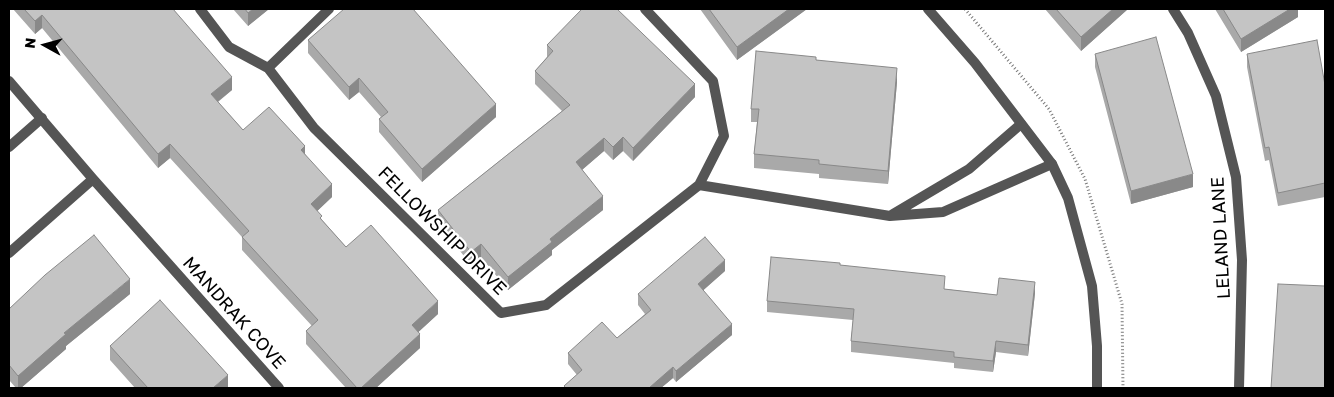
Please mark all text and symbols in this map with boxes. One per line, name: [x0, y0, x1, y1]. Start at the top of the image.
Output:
north arrow: [20, 20, 70, 70]
text: N: [21, 37, 39, 49]
street label: FELLOWSHIP DRIVE: [373, 162, 511, 300]
street label: LELAND LANE: [1207, 176, 1235, 300]
street label: MANDRAK COVE: [178, 253, 290, 373]

